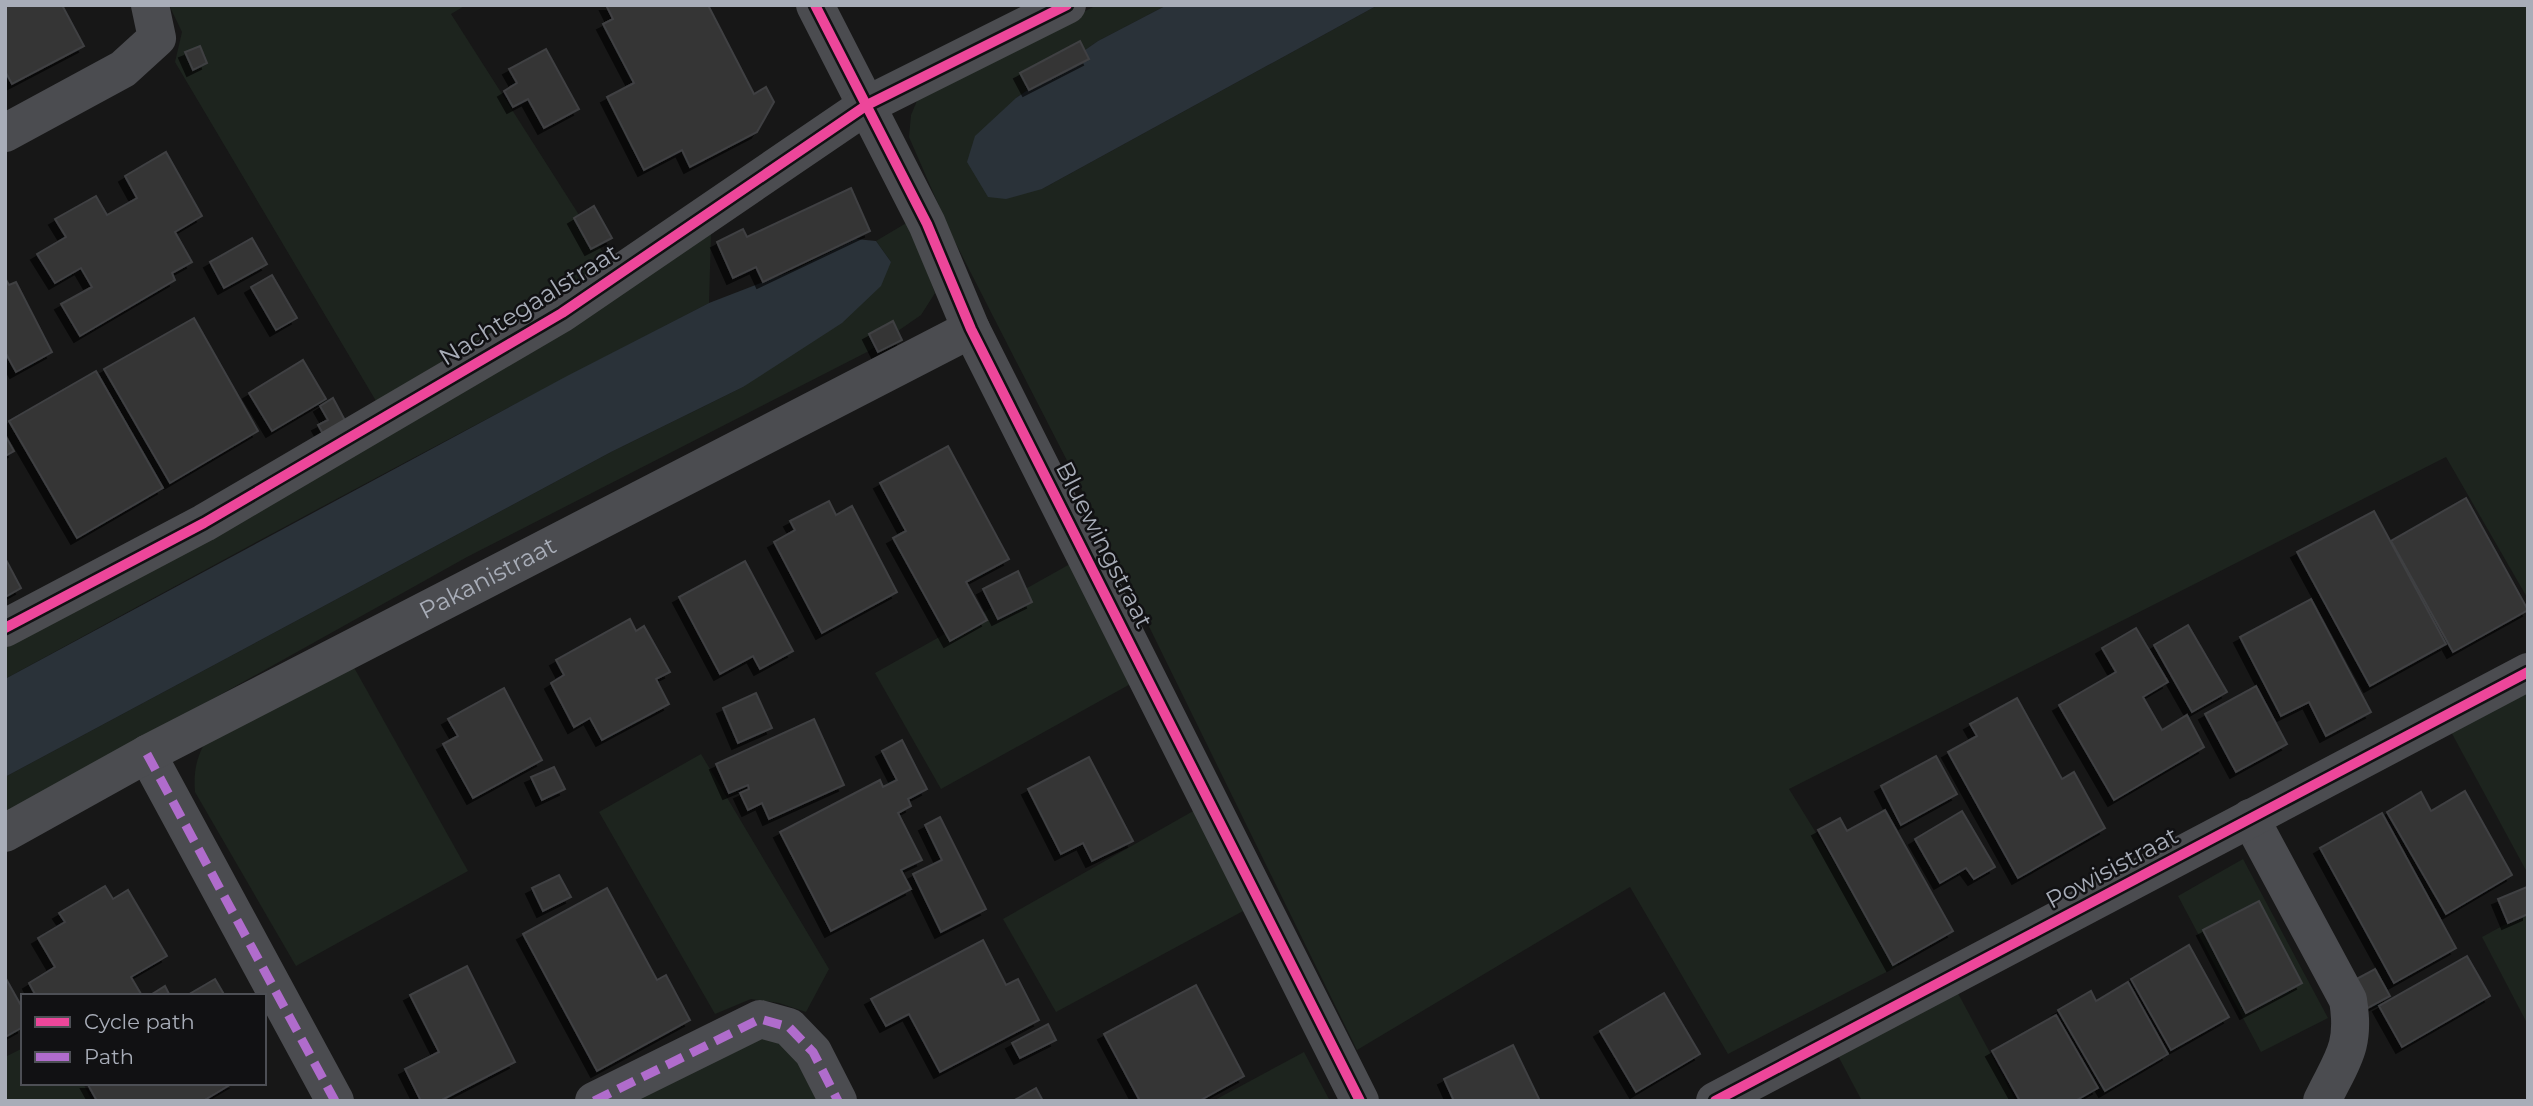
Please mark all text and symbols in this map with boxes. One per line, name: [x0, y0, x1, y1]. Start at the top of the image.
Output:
street label: Nachtegaalstraat: [434, 237, 624, 372]
street label: Bluewingstraat: [1050, 457, 1159, 633]
street label: Pakanistraat: [414, 530, 561, 625]
street label: Powisistraat: [2041, 820, 2183, 915]
legend: [21, 994, 266, 1085]
text: Cycle path: [84, 1009, 195, 1034]
text: Path: [84, 1044, 134, 1069]

